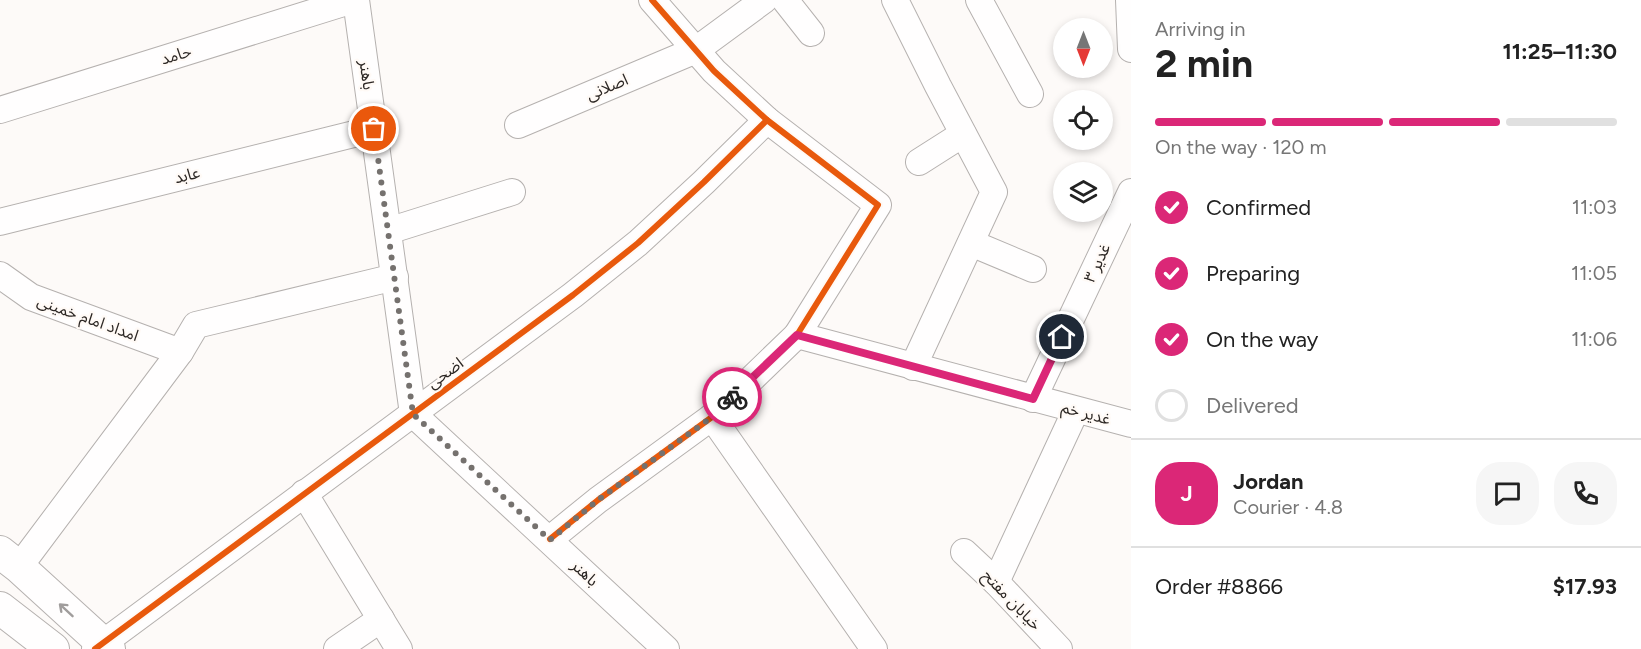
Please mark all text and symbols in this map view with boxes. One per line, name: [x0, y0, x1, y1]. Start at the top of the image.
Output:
text: Arriving in: [1155, 17, 1245, 41]
north arrow: [1053, 18, 1113, 78]
map controls: [1053, 18, 1113, 222]
text: 11:25–11:30: [1503, 38, 1617, 65]
text: 2 min: [1155, 40, 1253, 87]
street label: حامد: [158, 41, 194, 69]
street label: باهنر: [355, 58, 378, 91]
street label: اصلانی: [583, 70, 631, 104]
button: locate: [1053, 90, 1113, 150]
pin: [348, 103, 399, 154]
icon: bag: [357, 112, 390, 145]
text: On the way · 120 m: [1155, 135, 1326, 159]
button: layers: [1053, 162, 1113, 222]
street label: عابد: [172, 163, 202, 187]
icon: check: [1155, 191, 1188, 224]
text: Confirmed: [1206, 194, 1311, 221]
text: 11:03: [1572, 195, 1617, 219]
street label: غدیر ۳: [1080, 240, 1114, 286]
icon: check: [1155, 257, 1188, 290]
text: Preparing: [1206, 260, 1300, 287]
text: 11:05: [1571, 261, 1617, 285]
street label: امداد امام خمینی: [34, 291, 141, 348]
pin: [1036, 311, 1087, 362]
icon: home: [1045, 320, 1078, 353]
icon: check: [1155, 323, 1188, 356]
text: On the way: [1206, 326, 1318, 353]
text: 11:06: [1571, 327, 1617, 351]
street label: اضحی: [423, 353, 467, 393]
courier: [702, 367, 762, 427]
icon: bike: [716, 381, 749, 414]
text: Delivered: [1206, 392, 1299, 419]
street label: غدیر خم: [1059, 397, 1113, 432]
button: chat: [1476, 462, 1539, 525]
button: phone: [1554, 462, 1617, 525]
text: Jordan: [1233, 468, 1304, 495]
text: J: [1180, 480, 1193, 507]
text: Courier · 4.8: [1233, 495, 1343, 519]
street label: باهنر: [567, 555, 602, 590]
street label: خیابان مفتح: [976, 566, 1045, 636]
text: Order #8866: [1155, 573, 1283, 600]
text: $17.93: [1553, 573, 1617, 600]
one-way arrow: [58, 603, 73, 617]

